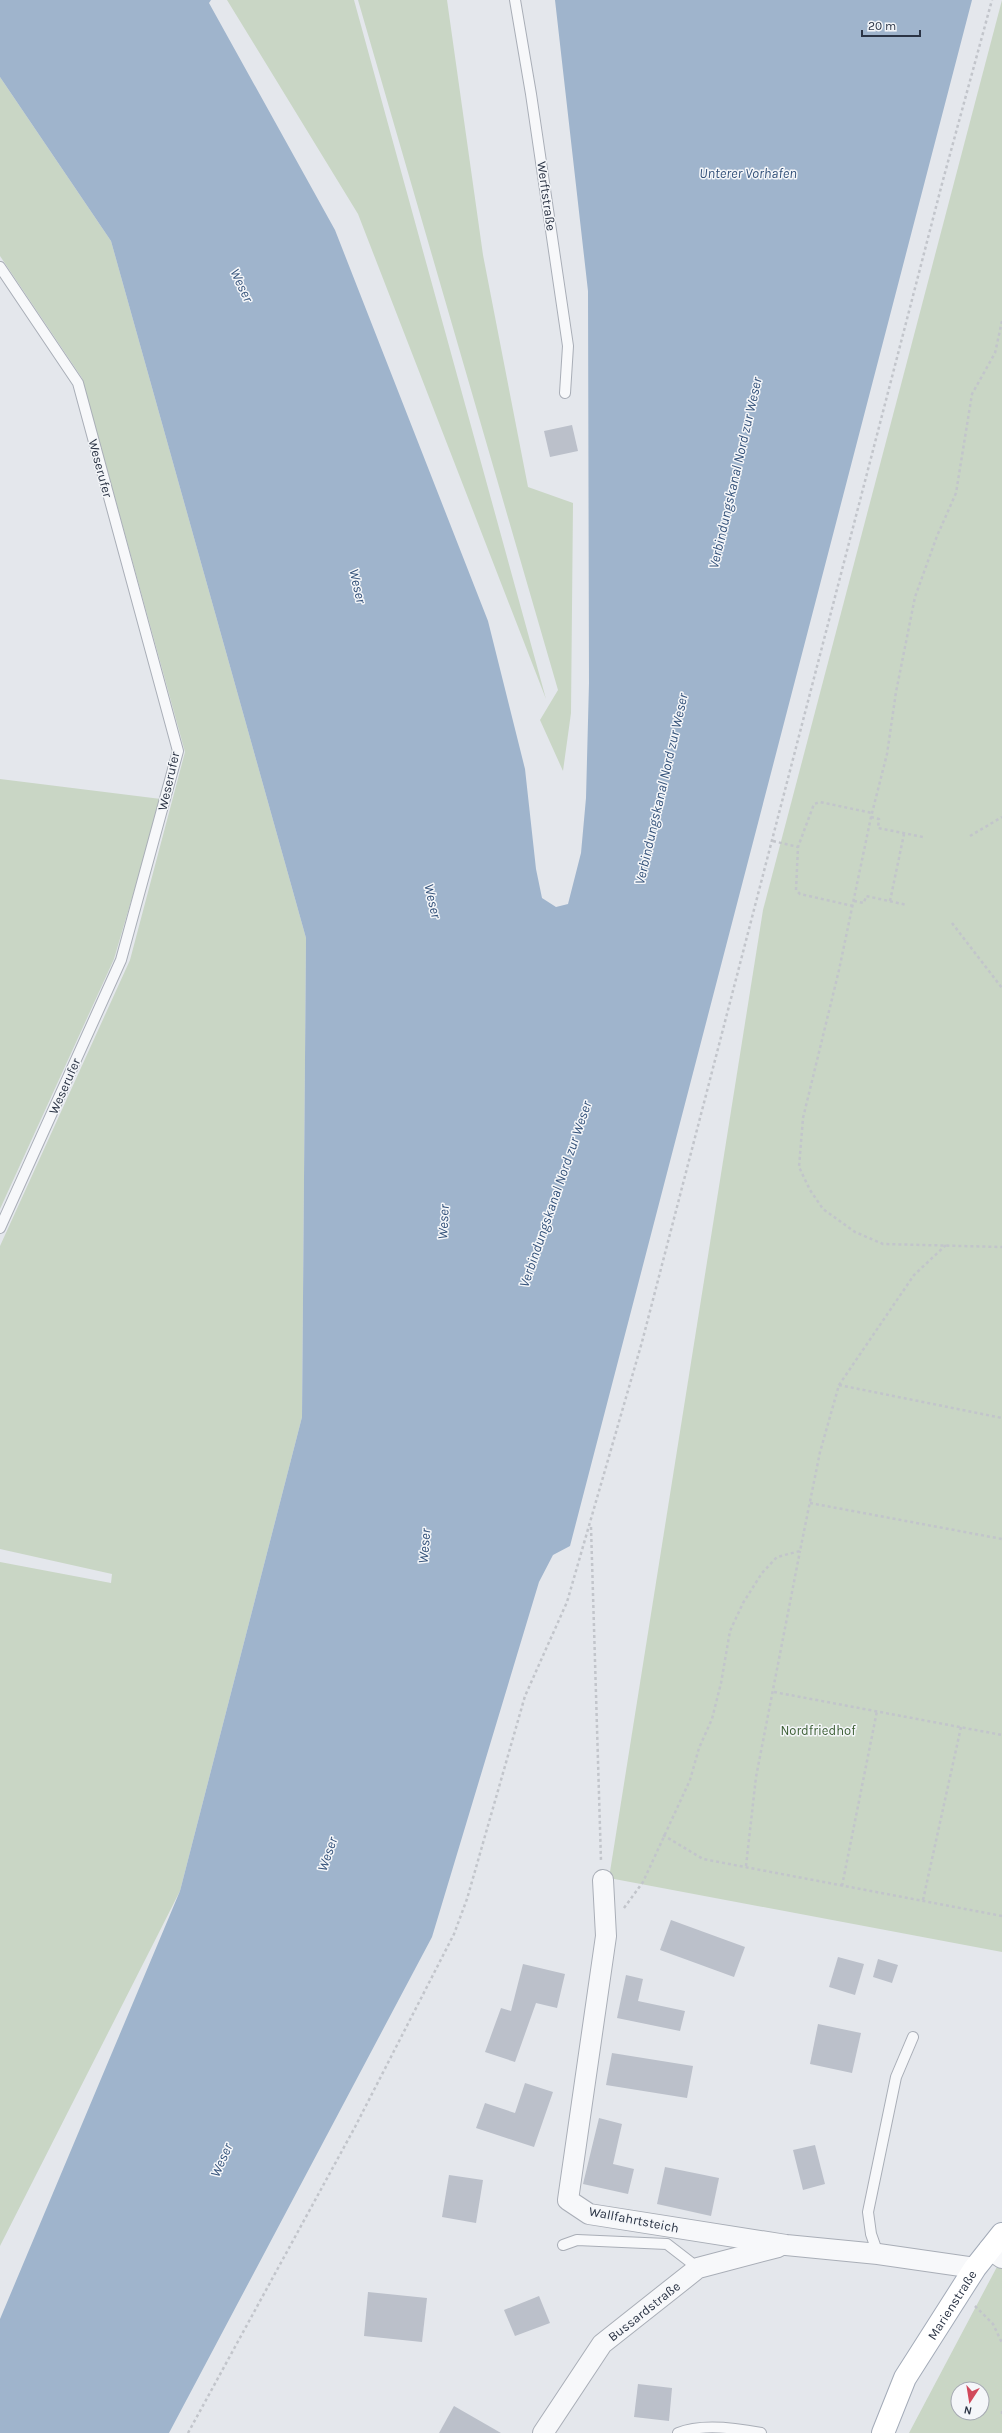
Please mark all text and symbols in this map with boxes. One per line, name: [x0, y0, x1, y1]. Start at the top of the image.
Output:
scale bar: [862, 12, 920, 38]
text: 20 m: [868, 19, 896, 33]
street label: Werftstraße: [534, 160, 559, 232]
water label: Unterer Vorhafen: [699, 165, 797, 182]
water label: Weser: [226, 266, 257, 306]
water label: Verbindungskanal Nord zur Weser: [705, 375, 766, 570]
street label: Weserufer: [86, 437, 116, 499]
water label: Weser: [345, 567, 370, 606]
water label: Verbindungskanal Nord zur Weser: [631, 691, 692, 886]
street label: Weserufer: [154, 750, 183, 812]
water label: Weser: [420, 882, 445, 921]
street label: Weserufer: [45, 1056, 84, 1117]
water label: Verbindungskanal Nord zur Weser: [516, 1098, 596, 1290]
water label: Weser: [434, 1203, 453, 1240]
water label: Weser: [414, 1527, 435, 1564]
park label: Nordfriedhof: [780, 1723, 856, 1738]
water label: Weser: [314, 1834, 342, 1874]
water label: Weser: [207, 2140, 237, 2180]
street label: Wallfahrtsteich: [588, 2203, 680, 2236]
street label: Marienstraße: [924, 2267, 980, 2343]
street label: Bussardstraße: [605, 2278, 683, 2344]
north arrow: [950, 2381, 990, 2421]
text: N: [963, 2403, 973, 2417]

